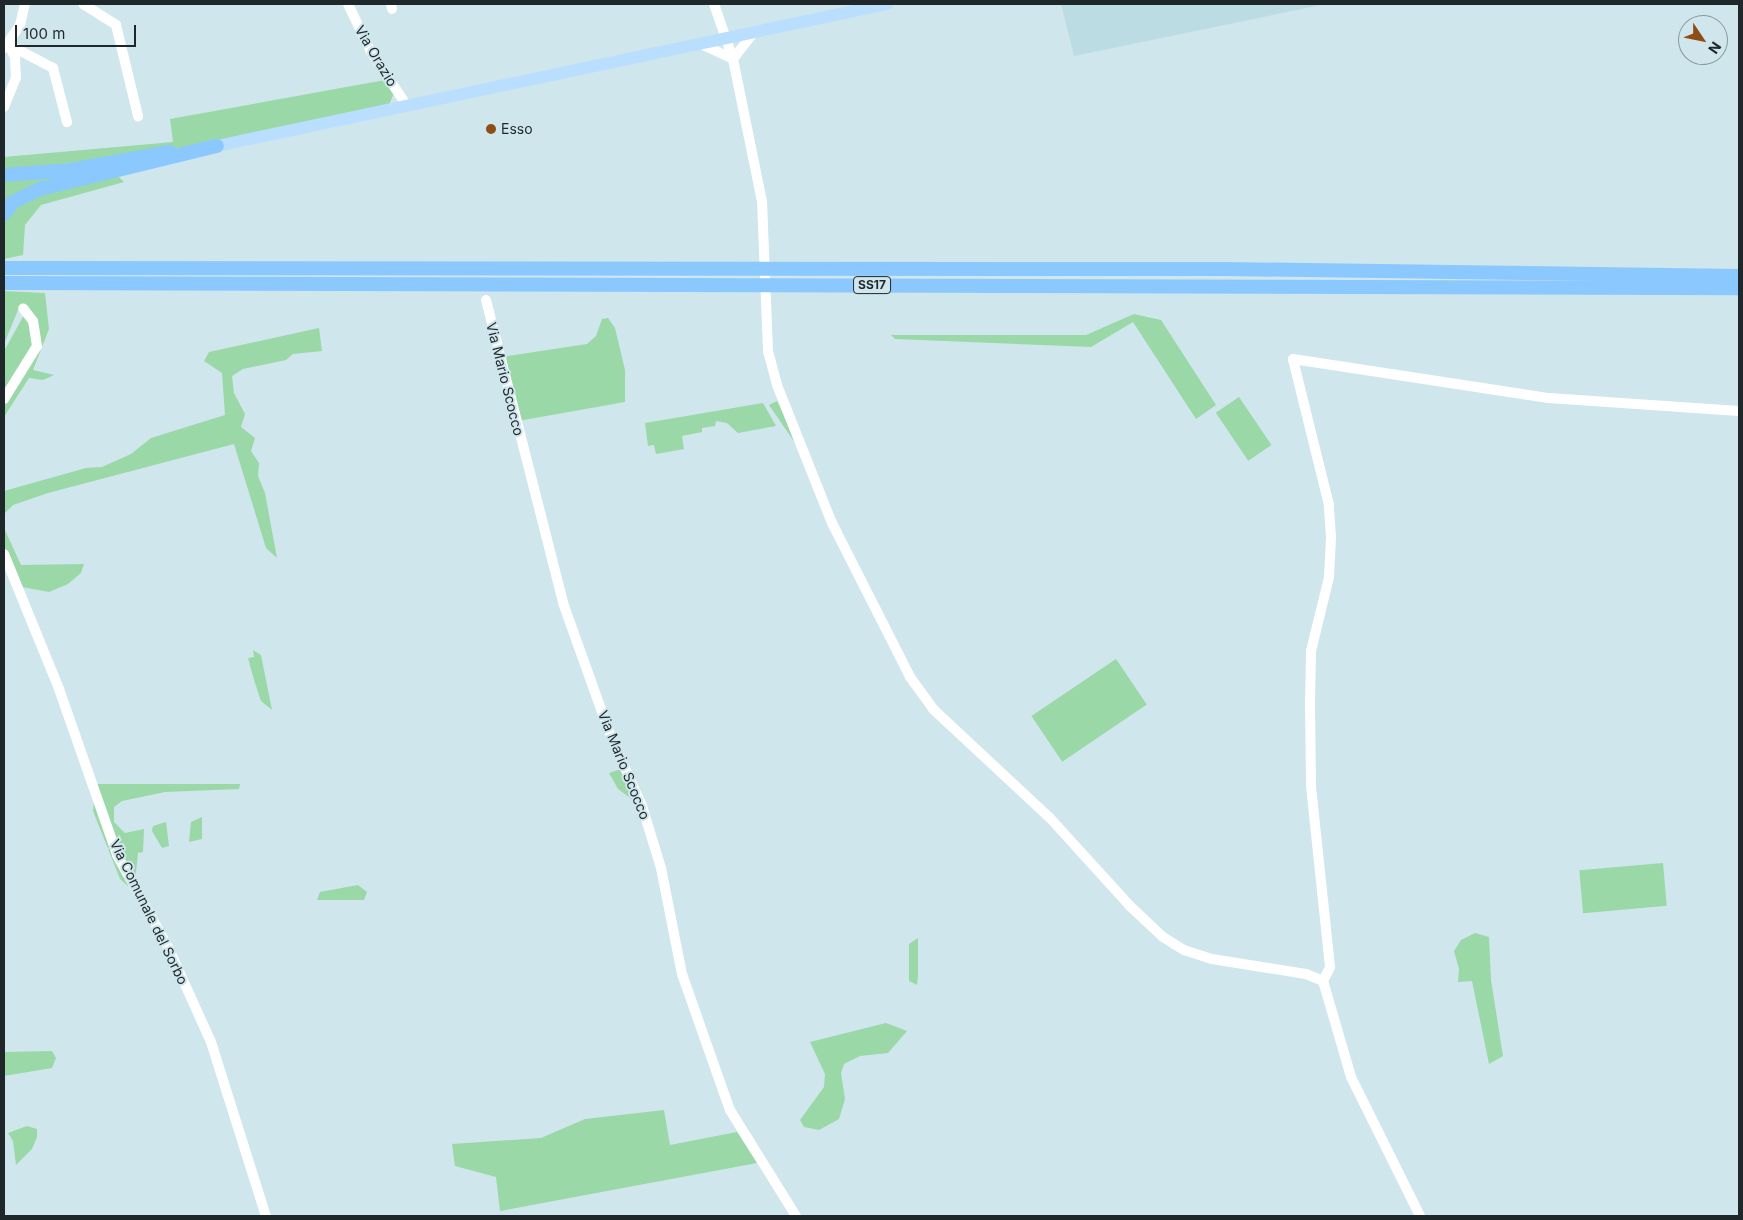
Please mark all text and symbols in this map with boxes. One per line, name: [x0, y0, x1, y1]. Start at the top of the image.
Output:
scale bar: [18, 15, 139, 47]
north arrow: [1678, 15, 1728, 65]
street label: Via Orazio: [351, 22, 401, 90]
text: 100 m: [23, 24, 65, 43]
text: N: [1705, 39, 1725, 57]
place label: Esso: [501, 121, 533, 137]
marker: Esso: [485, 123, 497, 135]
road number: SS17: [852, 276, 892, 294]
street label: Via Mario Scocco: [483, 321, 527, 437]
street label: Via Mario Scocco: [594, 708, 654, 822]
street label: Via Comunale del Sorbo: [106, 837, 192, 987]

